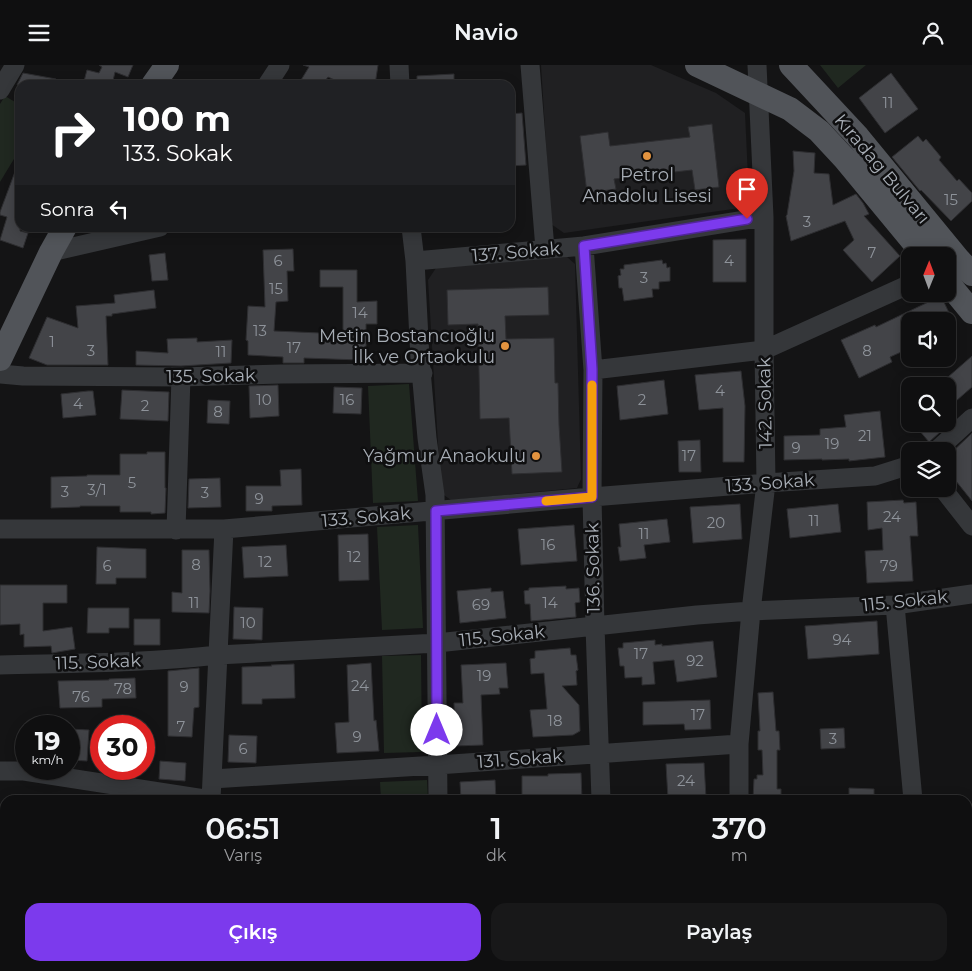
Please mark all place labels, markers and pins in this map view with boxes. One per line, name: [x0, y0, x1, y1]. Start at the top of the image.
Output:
marker: Petrol Anadolu Lisesi: [641, 150, 653, 162]
place label: Petrol Anadolu Lisesi: [582, 164, 712, 207]
pin: [726, 168, 768, 219]
place label: Metin Bostancıoğlu İlk ve Ortaokulu: [319, 325, 495, 368]
marker: Metin Bostancıoğlu İlk ve Ortaokulu: [499, 340, 511, 352]
place label: Yağmur Anaokulu: [363, 445, 526, 467]
marker: Yağmur Anaokulu: [530, 450, 542, 462]

